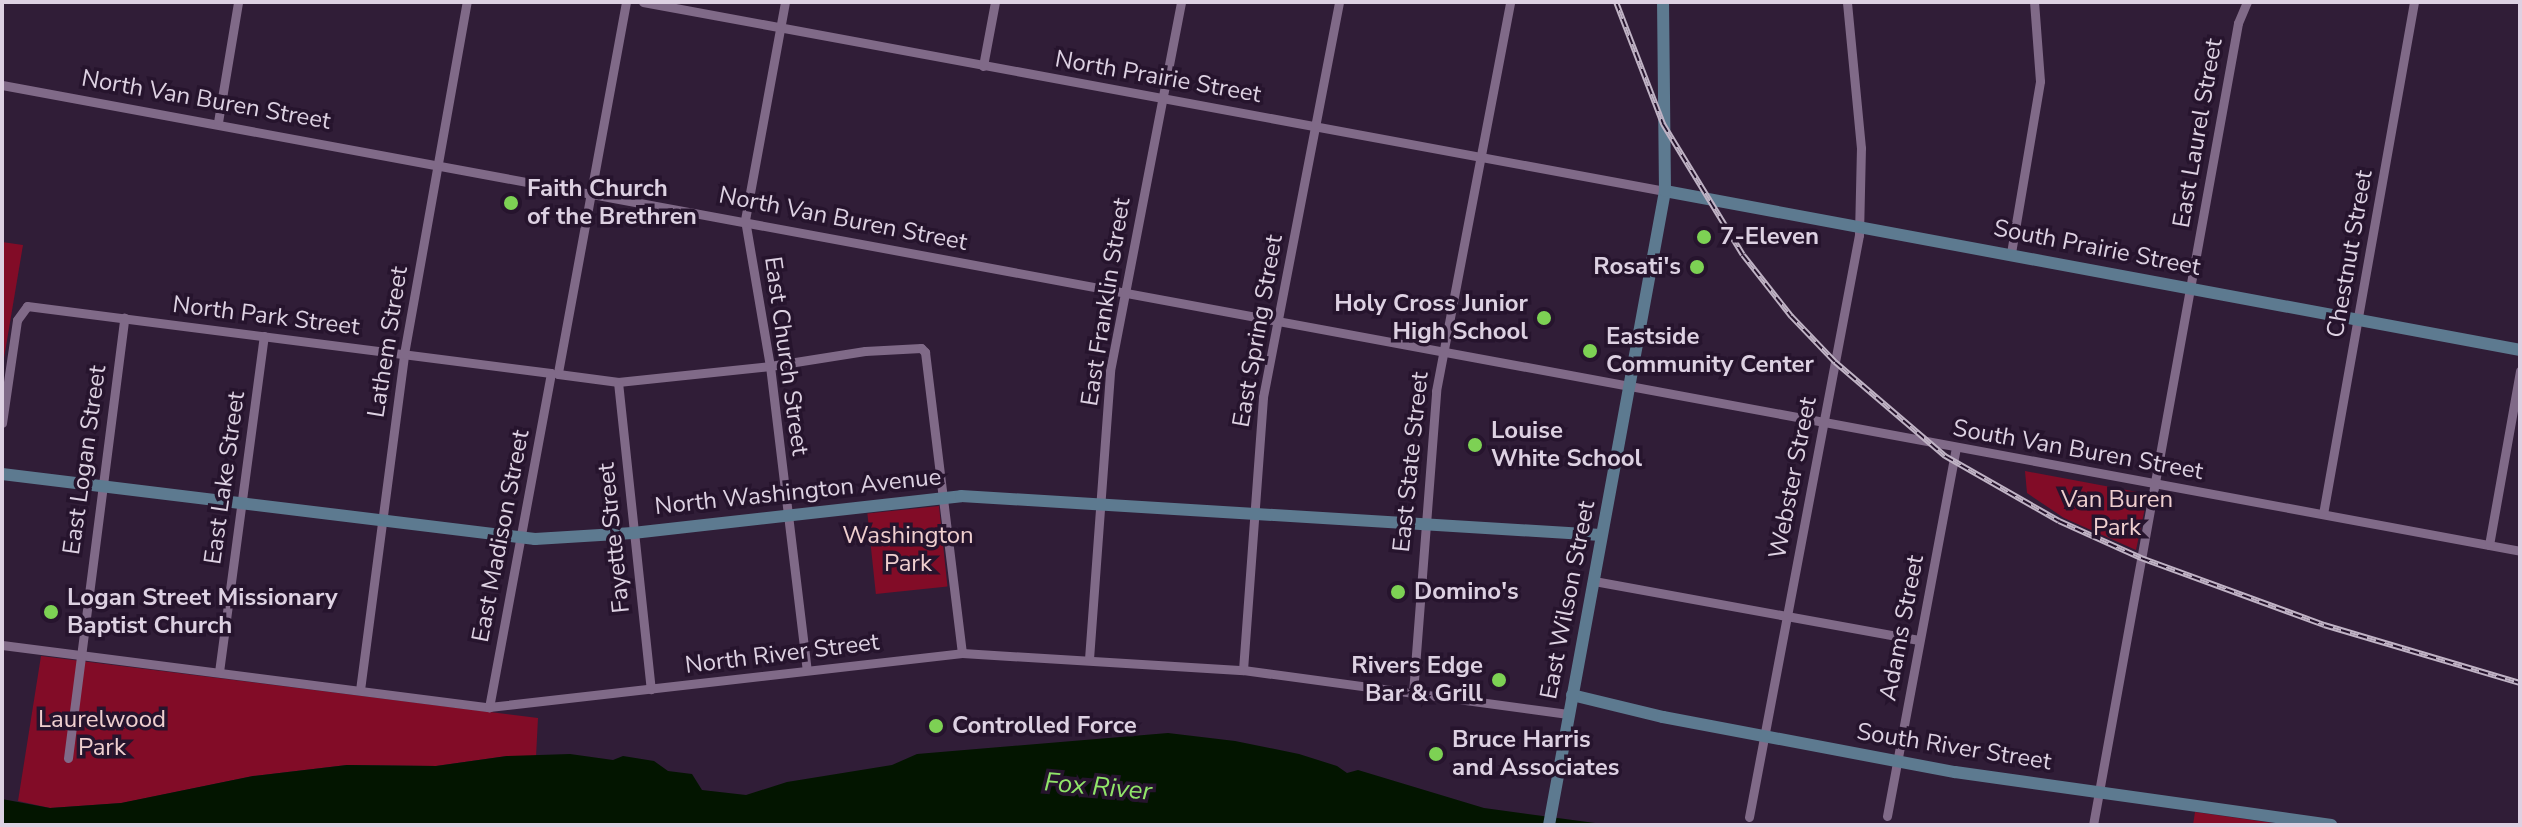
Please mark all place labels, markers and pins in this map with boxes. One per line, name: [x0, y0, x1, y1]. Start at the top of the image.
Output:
place label: Faith Church of the Brethren: [527, 175, 697, 231]
marker: Faith Church of the Brethren: [502, 194, 520, 212]
place label: 7-Eleven: [1720, 223, 1819, 251]
marker: 7-Eleven: [1695, 228, 1713, 246]
place label: Rosati's: [1593, 253, 1681, 281]
marker: Rosati's: [1688, 258, 1706, 276]
place label: Holy Cross Junior High School: [1334, 290, 1528, 346]
marker: Holy Cross Junior High School: [1535, 309, 1553, 327]
place label: Eastside Community Center: [1606, 323, 1814, 379]
marker: Eastside Community Center: [1581, 342, 1599, 360]
place label: Louise White School: [1491, 417, 1642, 473]
marker: Louise White School: [1466, 436, 1484, 454]
place label: Domino's: [1414, 578, 1519, 606]
marker: Domino's: [1389, 583, 1407, 601]
place label: Logan Street Missionary Baptist Church: [67, 584, 338, 640]
marker: Logan Street Missionary Baptist Church: [42, 603, 60, 621]
place label: Rivers Edge Bar & Grill: [1351, 652, 1483, 708]
marker: Rivers Edge Bar & Grill: [1490, 671, 1508, 689]
place label: Controlled Force: [952, 712, 1137, 740]
marker: Controlled Force: [927, 717, 945, 735]
place label: Bruce Harris and Associates: [1452, 726, 1619, 782]
marker: Bruce Harris and Associates: [1427, 745, 1445, 763]

